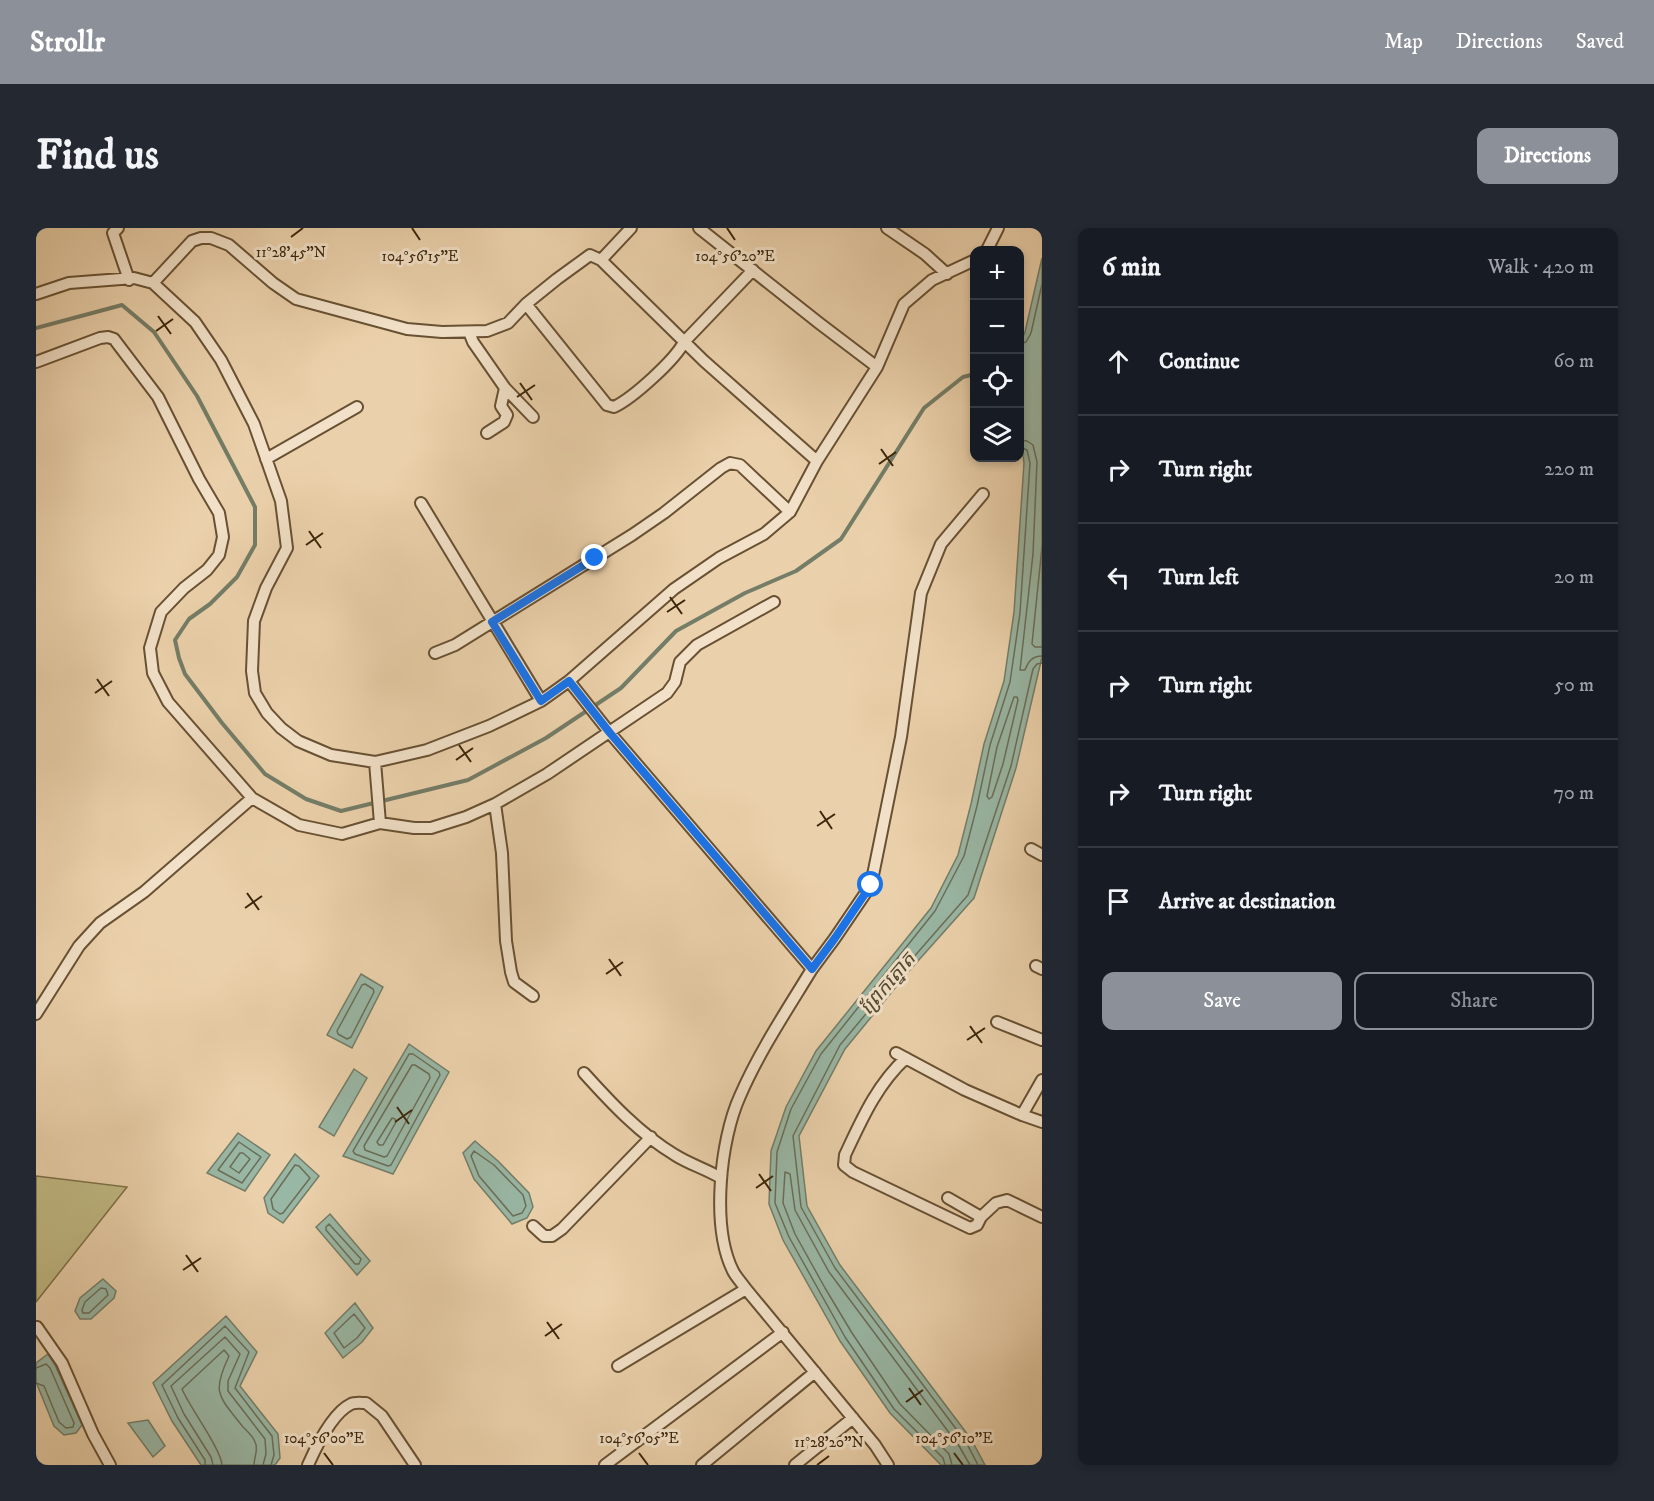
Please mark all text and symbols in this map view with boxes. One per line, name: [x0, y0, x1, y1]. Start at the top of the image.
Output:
text: Strollr: [30, 25, 105, 60]
text: Map: [1384, 29, 1423, 55]
text: Directions: [1456, 29, 1543, 55]
text: Saved: [1576, 29, 1624, 55]
button: Directions: [1477, 128, 1618, 184]
text: Find us: [36, 130, 159, 182]
text: 11°28'45"N: [256, 243, 326, 262]
map controls: [970, 246, 1024, 462]
button: +: [970, 246, 1024, 300]
text: 104°56'15"E: [382, 247, 459, 266]
text: 104°56'20"E: [695, 247, 775, 266]
text: 6 min: [1102, 251, 1161, 284]
text: Walk · 420 m: [1488, 255, 1594, 280]
button: −: [970, 300, 1024, 354]
icon: ahead: [1102, 345, 1135, 378]
text: Continue: [1159, 348, 1240, 375]
text: 60 m: [1554, 349, 1594, 374]
button: locate: [970, 354, 1024, 408]
button: layers: [970, 408, 1024, 462]
icon: right: [1102, 453, 1135, 486]
text: Turn right: [1159, 456, 1252, 483]
text: 220 m: [1544, 457, 1594, 482]
route end: [581, 544, 607, 570]
icon: left: [1102, 561, 1135, 594]
text: Turn left: [1159, 564, 1239, 591]
text: 20 m: [1554, 565, 1594, 590]
icon: right: [1102, 669, 1135, 702]
text: Turn right: [1159, 672, 1252, 699]
text: 50 m: [1554, 673, 1594, 698]
icon: right: [1102, 777, 1135, 810]
text: Turn right: [1159, 780, 1252, 807]
text: 70 m: [1553, 781, 1594, 806]
route start: [857, 871, 883, 897]
icon: arrive: [1102, 885, 1135, 918]
text: Arrive at destination: [1159, 888, 1336, 915]
water label: ព្រែកត្នោត: [855, 947, 922, 1020]
button: Save: [1102, 972, 1342, 1030]
button: Share: [1354, 972, 1594, 1030]
text: 104°56'00"E: [284, 1429, 364, 1448]
text: 104°56'05"E: [599, 1429, 679, 1448]
text: 104°56'10"E: [915, 1429, 993, 1448]
text: 11°28'20"N: [794, 1433, 864, 1452]

